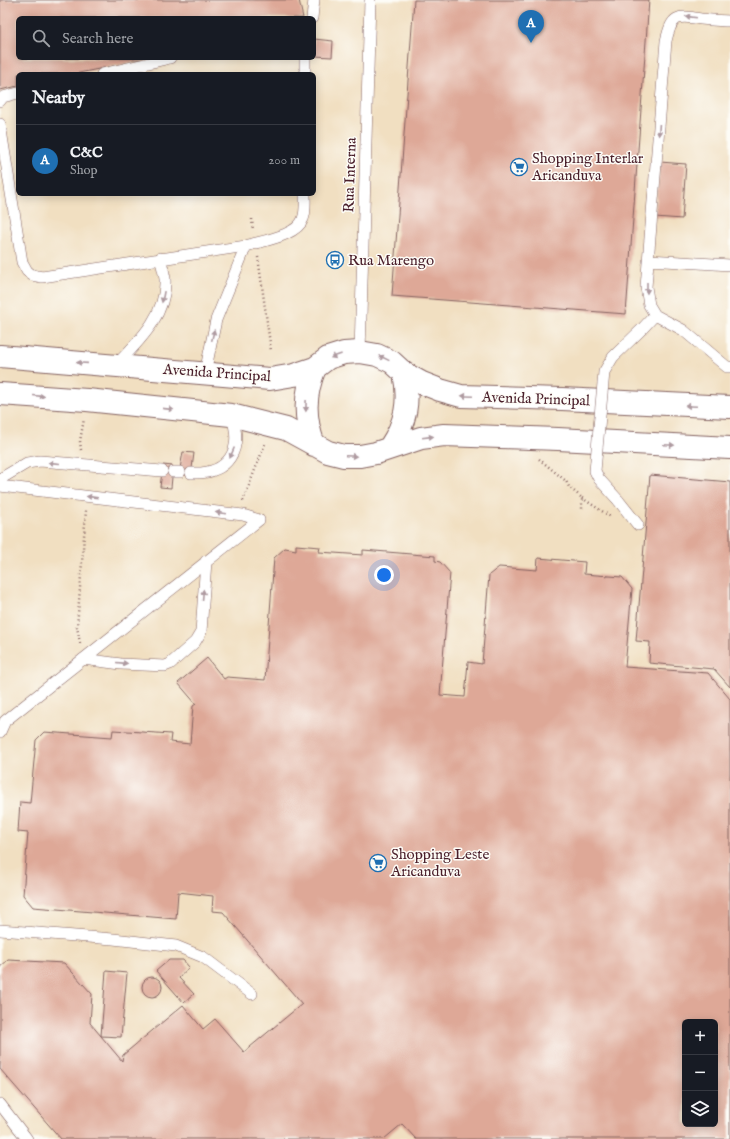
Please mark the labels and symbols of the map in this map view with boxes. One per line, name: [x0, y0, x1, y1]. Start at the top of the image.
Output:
pin: A: [518, 10, 544, 43]
one-way arrow: [685, 14, 697, 20]
one-way arrow: [656, 124, 663, 136]
street label: Rua Interna: [339, 137, 361, 213]
place label: Shopping Interlar Aricanduva: [531, 149, 644, 185]
supermarket icon: Shopping Interlar Aricanduva: [509, 157, 529, 177]
bus stop icon: Rua Marengo: [325, 250, 345, 270]
place label: Rua Marengo: [348, 251, 434, 270]
one-way arrow: [644, 281, 650, 294]
one-way arrow: [160, 290, 166, 303]
one-way arrow: [210, 329, 216, 341]
one-way arrow: [330, 353, 342, 359]
one-way arrow: [378, 355, 390, 361]
one-way arrow: [76, 359, 88, 366]
street label: Avenida Principal: [161, 360, 273, 386]
street label: Avenida Principal: [481, 388, 591, 410]
one-way arrow: [33, 393, 45, 399]
one-way arrow: [460, 393, 473, 399]
one-way arrow: [303, 400, 309, 413]
one-way arrow: [685, 402, 697, 409]
one-way arrow: [162, 405, 174, 412]
one-way arrow: [422, 434, 434, 440]
one-way arrow: [663, 442, 675, 449]
one-way arrow: [229, 447, 235, 458]
one-way arrow: [345, 453, 358, 459]
one-way arrow: [48, 459, 60, 466]
one-way arrow: [86, 494, 98, 500]
one-way arrow: [215, 509, 227, 516]
your location: [374, 565, 394, 585]
one-way arrow: [200, 589, 207, 601]
one-way arrow: [116, 660, 128, 667]
place label: Shopping Leste Aricanduva: [390, 845, 489, 881]
supermarket icon: Shopping Leste Aricanduva: [368, 853, 388, 873]

